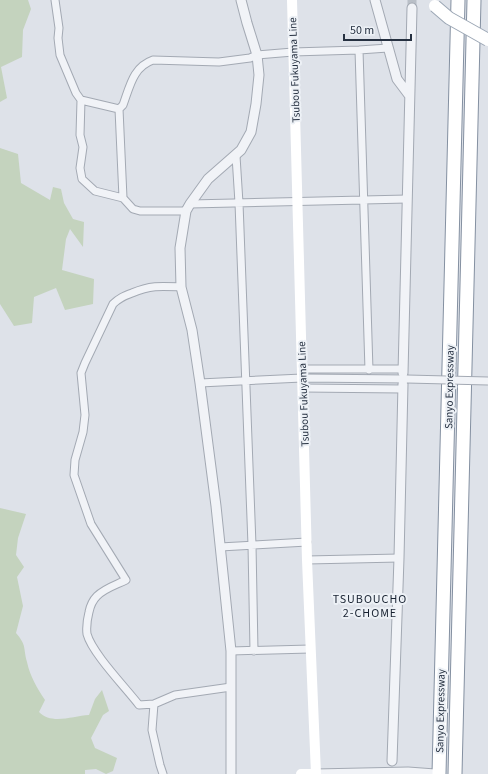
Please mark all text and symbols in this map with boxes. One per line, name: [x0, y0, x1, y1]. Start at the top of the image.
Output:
street label: Tsubou Fukuyama Line: [285, 16, 304, 123]
scale bar: [344, 16, 411, 42]
text: 50 m: [350, 22, 374, 39]
street label: Tsubou Fukuyama Line: [294, 340, 313, 447]
street label: Sanyo Expressway: [441, 345, 458, 429]
district label: TSUBOUCHO 2-CHOME: [333, 591, 407, 622]
street label: Sanyo Expressway: [432, 669, 449, 753]

